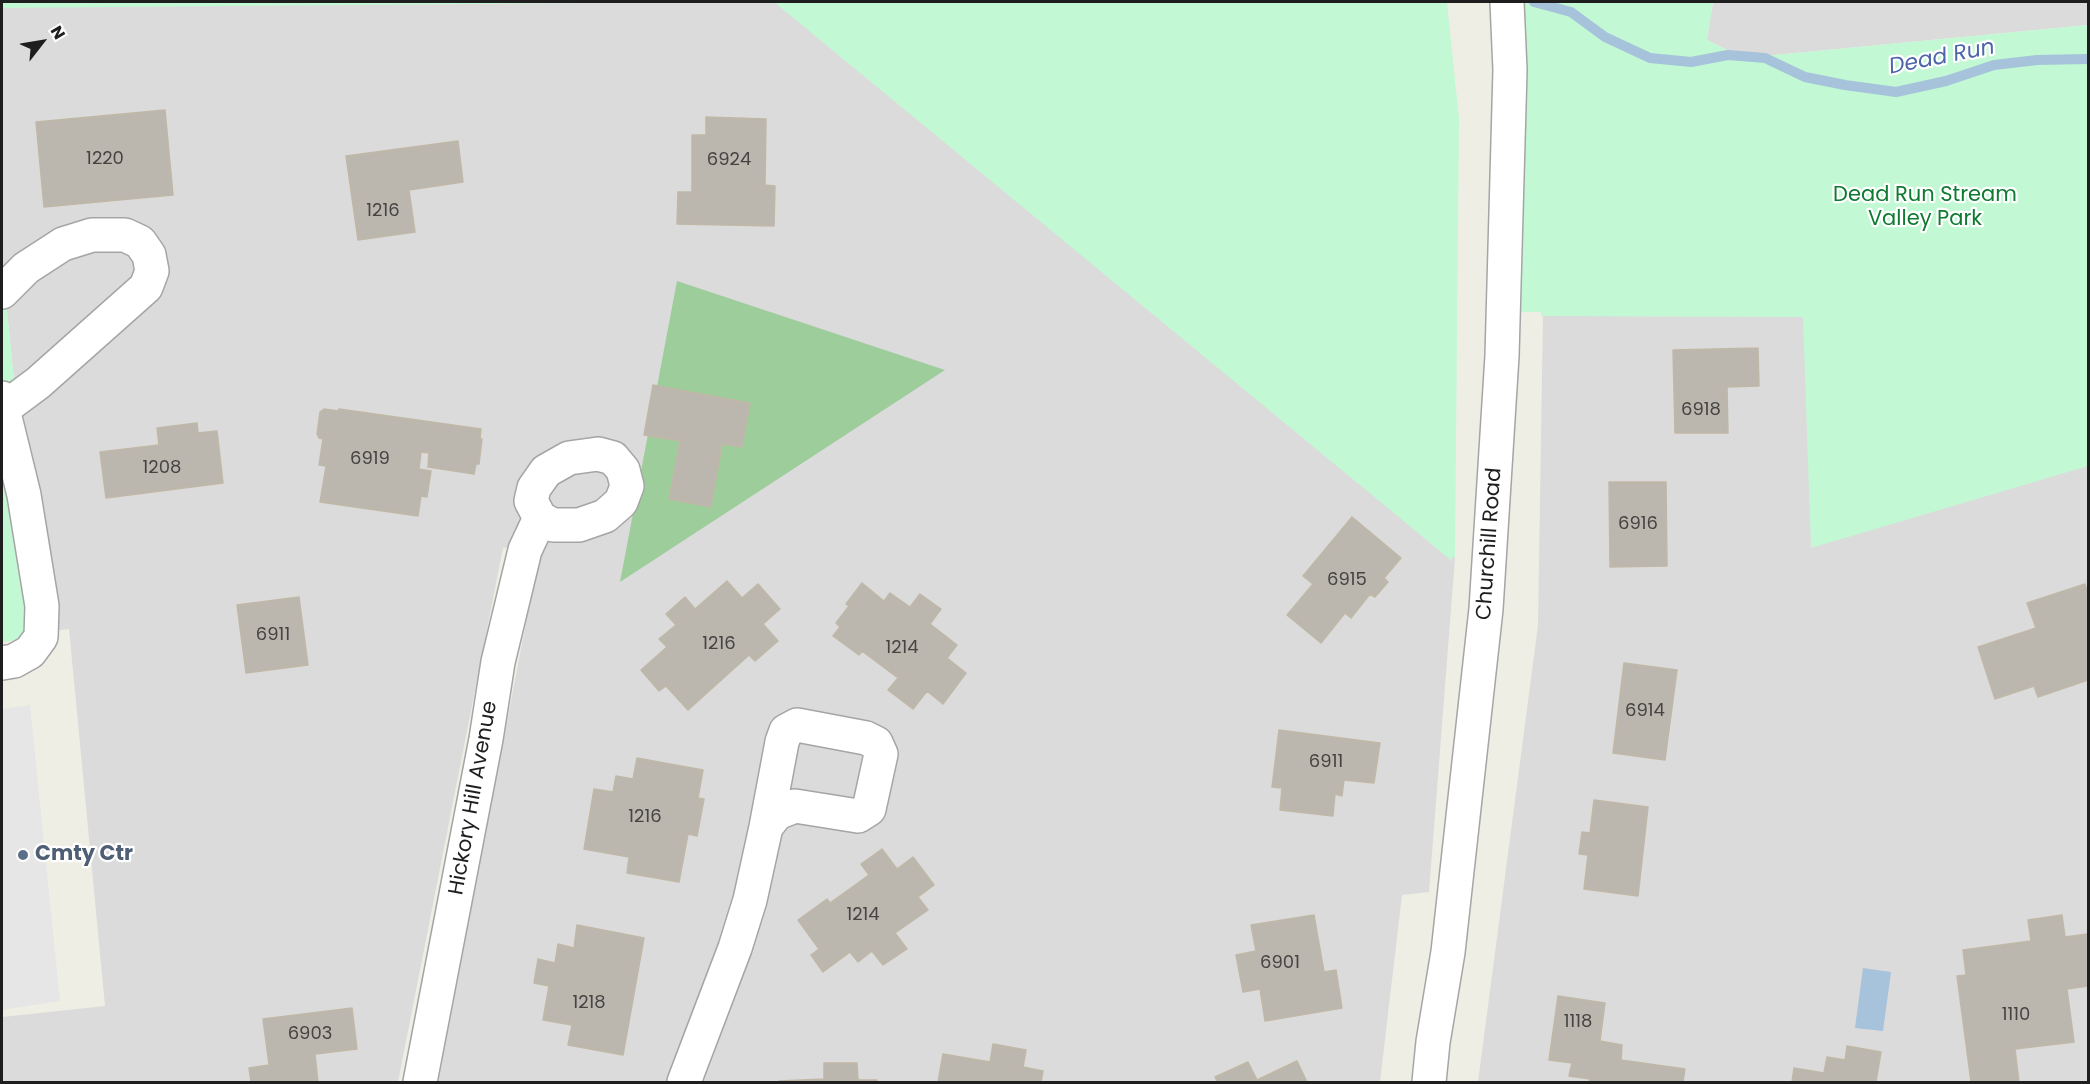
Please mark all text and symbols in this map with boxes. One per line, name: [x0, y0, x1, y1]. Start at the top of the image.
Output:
north arrow: [12, 12, 72, 72]
text: N: [45, 21, 71, 44]
water label: Dead Run: [1887, 35, 1997, 81]
house number: 1220: [86, 148, 124, 170]
house number: 6924: [707, 149, 751, 171]
park label: Dead Run Stream Valley Park: [1833, 183, 2017, 233]
house number: 1216: [366, 200, 400, 222]
house number: 6918: [1681, 399, 1721, 421]
house number: 6919: [350, 448, 390, 470]
house number: 1208: [143, 457, 181, 479]
street label: Churchill Road: [1472, 467, 1508, 621]
house number: 6916: [1618, 513, 1658, 535]
house number: 6915: [1327, 569, 1367, 591]
house number: 6911: [256, 624, 290, 646]
house number: 1216: [702, 633, 736, 655]
house number: 1214: [885, 637, 919, 659]
street label: Hickory Hill Avenue: [445, 699, 503, 897]
house number: 6914: [1625, 700, 1665, 722]
house number: 6911: [1309, 751, 1343, 773]
house number: 1216: [628, 806, 662, 828]
place label: Cmty Ctr: [35, 842, 133, 868]
marker: Cmty Ctr: [16, 848, 30, 862]
house number: 1214: [846, 904, 880, 926]
house number: 6901: [1260, 952, 1300, 974]
house number: 1218: [572, 992, 606, 1014]
house number: 1110: [2002, 1004, 2030, 1026]
house number: 1118: [1564, 1011, 1592, 1033]
house number: 6903: [288, 1023, 332, 1045]

